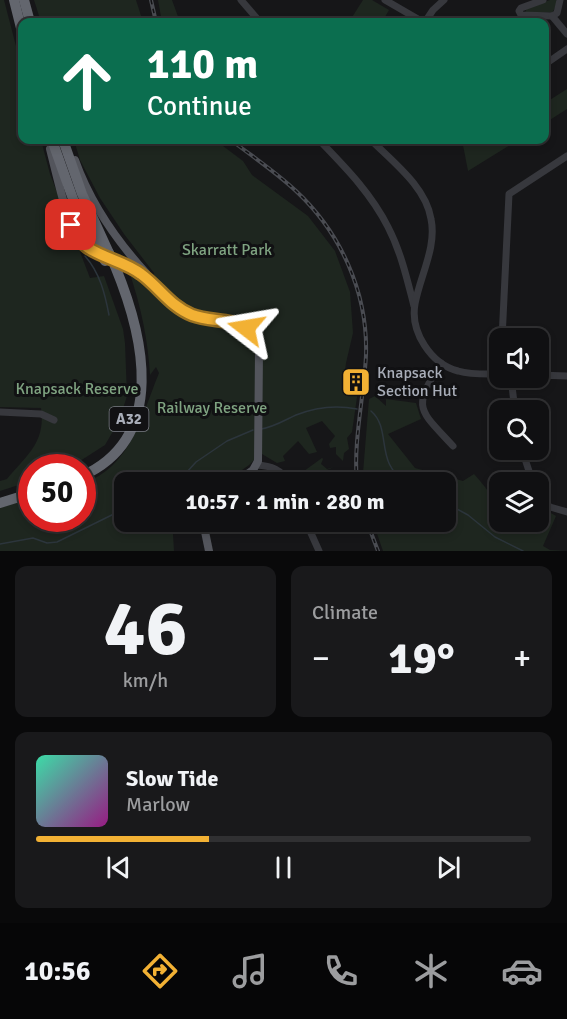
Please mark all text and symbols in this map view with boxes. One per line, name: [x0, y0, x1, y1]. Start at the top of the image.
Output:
text: 110 m: [147, 39, 258, 90]
icon: ahead: [48, 42, 126, 120]
text: Continue: [147, 90, 252, 123]
pin: [45, 199, 96, 250]
icon: arrive: [54, 208, 87, 241]
park label: Skarratt Park: [182, 240, 272, 260]
position arrow: [214, 296, 278, 360]
map controls: [489, 328, 549, 532]
button: sound: [489, 328, 549, 388]
place label: Knapsack Section Hut: [377, 363, 458, 401]
building icon: Knapsack Section Hut: [340, 366, 372, 398]
park label: Knapsack Reserve: [16, 379, 138, 399]
park label: Railway Reserve: [157, 398, 267, 418]
button: search: [489, 400, 549, 460]
road number: A32: [110, 407, 148, 431]
speed limit sign: 50: [18, 454, 96, 532]
button: layers: [489, 472, 549, 532]
text: 10:57 · 1 min · 280 m: [185, 488, 385, 515]
text: 46: [103, 581, 188, 677]
text: Climate: [312, 600, 378, 625]
text: 19°: [388, 631, 455, 686]
text: −: [312, 638, 330, 679]
text: +: [513, 638, 531, 679]
text: km/h: [123, 668, 168, 693]
text: Slow Tide: [126, 765, 218, 792]
text: Marlow: [126, 792, 190, 817]
icon: previous: [102, 851, 135, 884]
icon: pause: [267, 851, 300, 884]
icon: next: [432, 851, 465, 884]
icon: directions: [139, 950, 181, 992]
icon: music: [229, 950, 271, 992]
icon: phone: [320, 950, 362, 992]
icon: climate: [410, 950, 452, 992]
icon: car: [501, 950, 543, 992]
text: 10:56: [24, 955, 91, 988]

